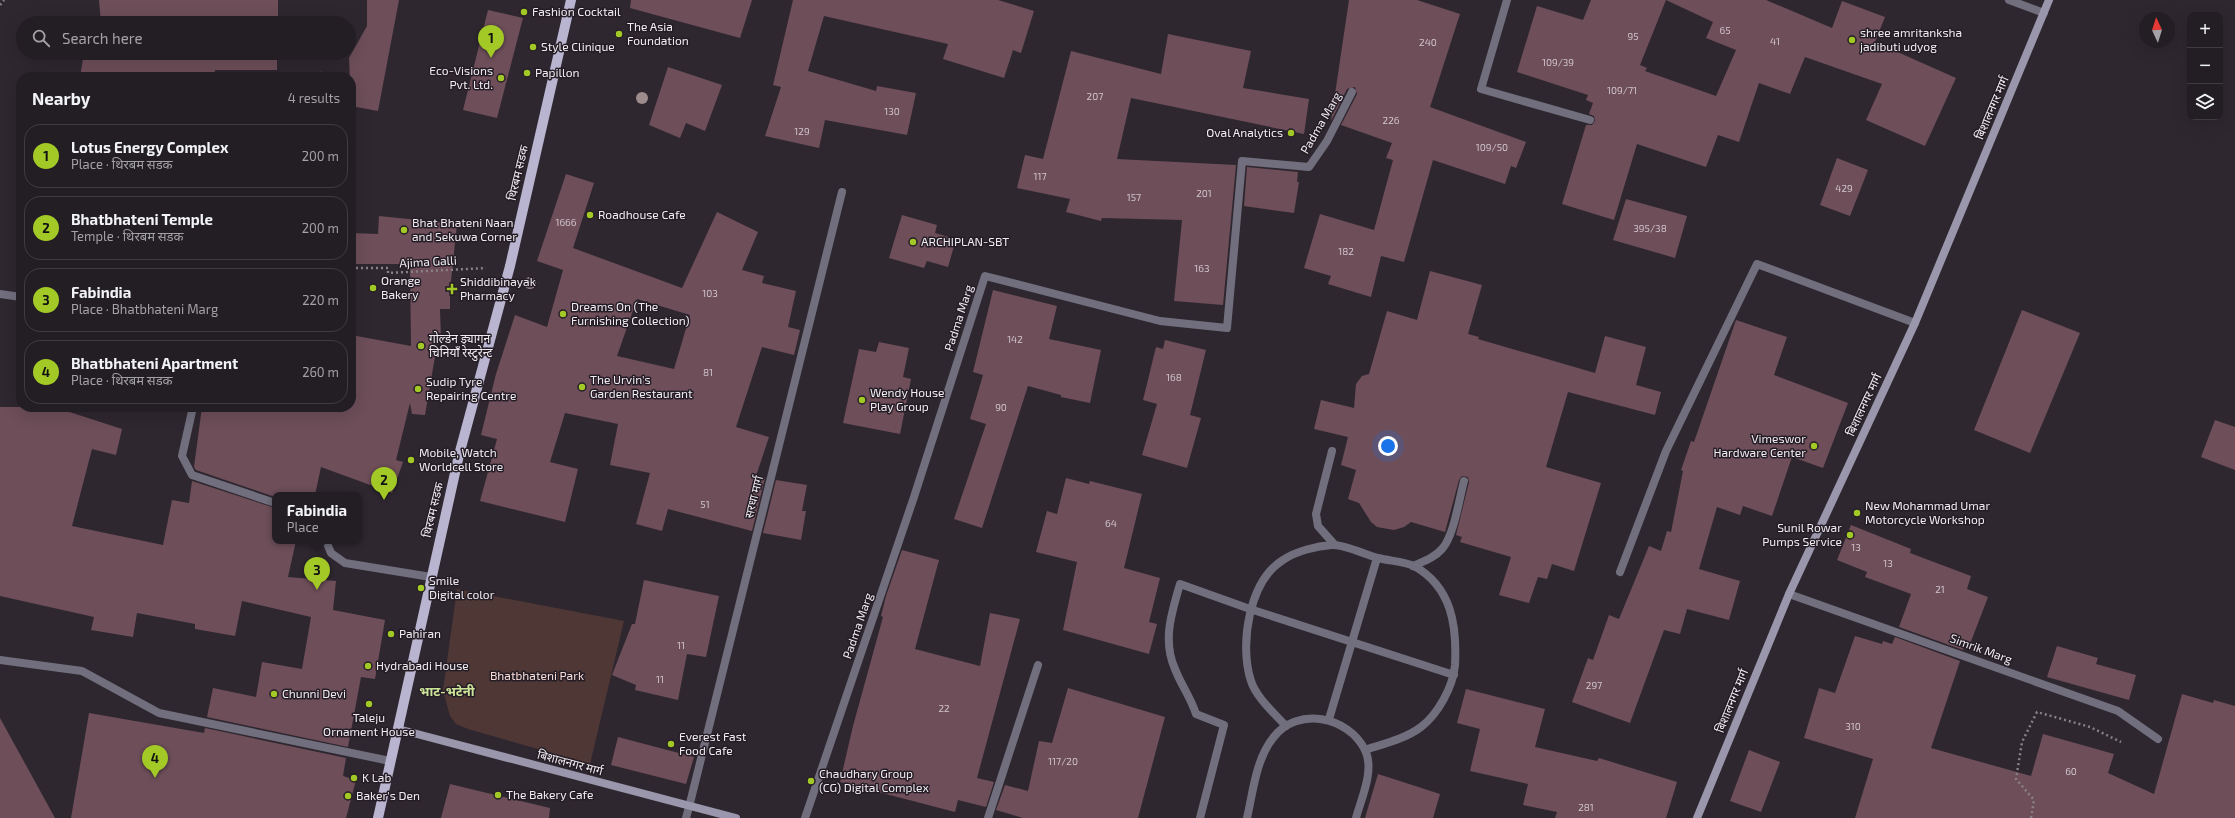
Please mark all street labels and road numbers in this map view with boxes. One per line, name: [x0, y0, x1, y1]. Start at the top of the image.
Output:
street label: बिशालनगर मार्ग: [1971, 73, 2011, 141]
street label: Padma Marg: [1297, 89, 1344, 156]
street label: थिरबम सडक: [504, 143, 530, 202]
street label: Ajima Galli: [399, 253, 457, 270]
street label: Padma Marg: [941, 283, 975, 353]
street label: बिशालनगर मार्ग: [1843, 370, 1884, 438]
street label: सरधा मार्ग: [741, 473, 765, 519]
street label: थिरबम सडक: [419, 480, 445, 539]
street label: Padma Marg: [839, 591, 875, 661]
street label: Simrik Marg: [1948, 630, 2015, 666]
street label: बिशालनगर मार्ग: [1712, 666, 1751, 734]
street label: बिशालनगर मार्ग: [536, 747, 606, 778]

